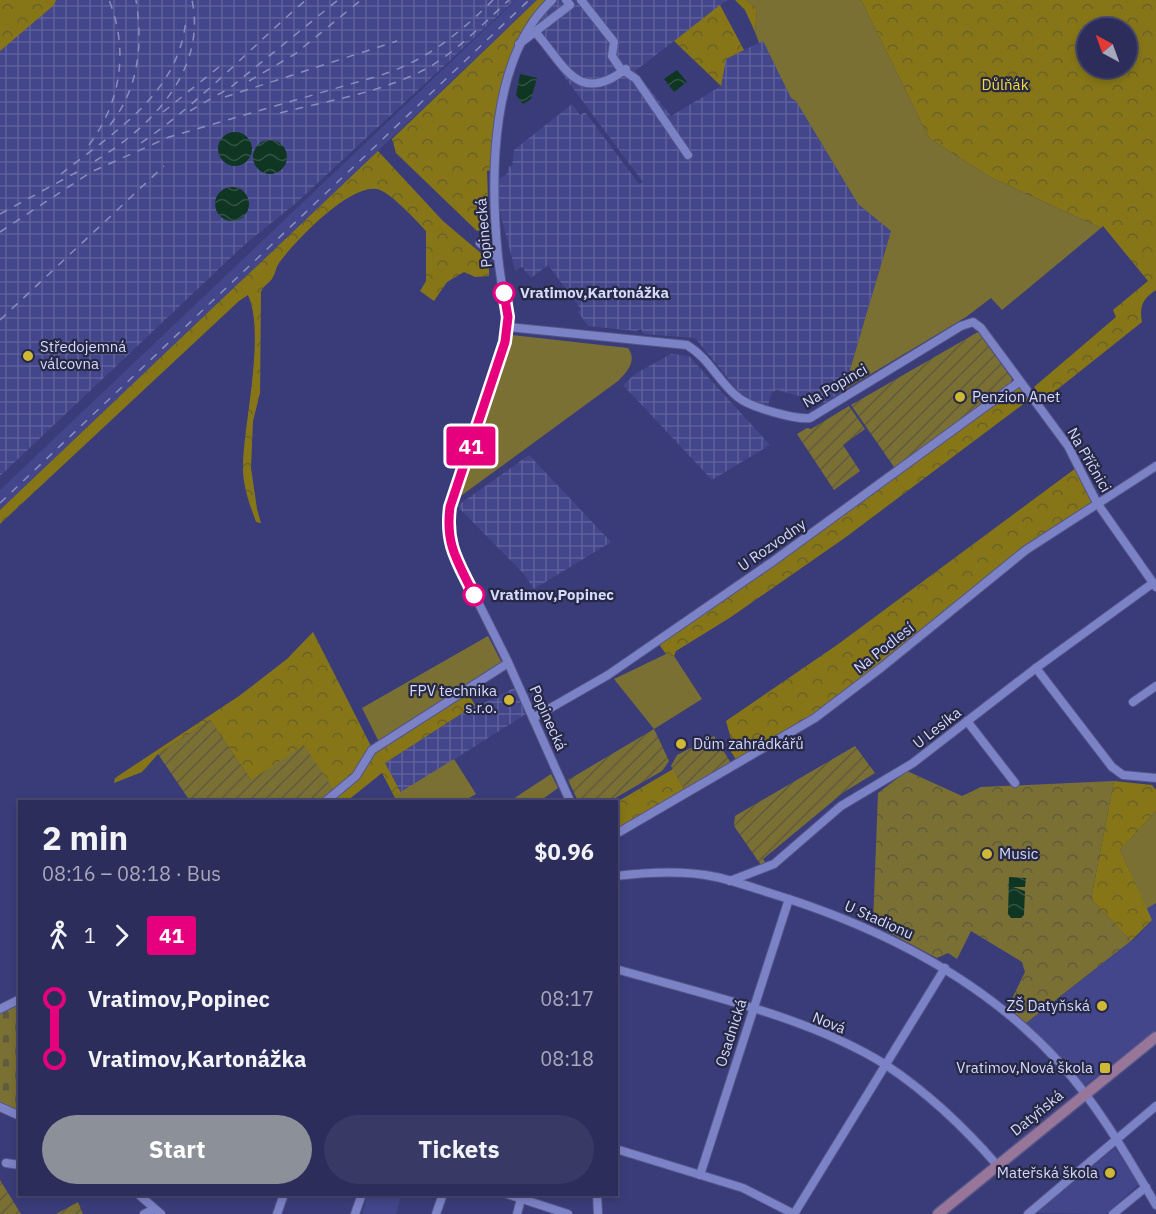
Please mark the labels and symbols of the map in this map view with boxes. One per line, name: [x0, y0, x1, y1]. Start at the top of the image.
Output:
north arrow: [1077, 18, 1137, 78]
park label: Důlňák: [981, 75, 1029, 94]
street label: Popinecká: [471, 197, 496, 269]
marker: Vratimov,Kartonážka: [493, 282, 515, 304]
place label: Vratimov,Kartonážka: [520, 283, 670, 302]
place label: Středojemná válcovna: [40, 337, 126, 373]
marker: Středojemná válcovna: [21, 349, 35, 363]
street label: Na Popinci: [799, 359, 871, 412]
place label: Penzion Anet: [972, 387, 1060, 406]
marker: Penzion Anet: [953, 390, 967, 404]
street label: Na Příčnici: [1063, 424, 1116, 495]
line badge: 41: [444, 426, 498, 466]
street label: U Rozvodny: [734, 514, 810, 575]
marker: Vratimov,Popinec: [463, 584, 485, 606]
place label: Vratimov,Popinec: [490, 585, 614, 604]
street label: Na Podlesí: [850, 618, 918, 677]
place label: FPV technika s.r.o.: [409, 681, 497, 717]
street label: Popinecká: [526, 682, 571, 754]
marker: FPV technika s.r.o.: [502, 693, 516, 707]
street label: U Lesíka: [909, 703, 965, 752]
place label: Dům zahrádkářů: [693, 734, 804, 753]
marker: Dům zahrádkářů: [674, 737, 688, 751]
place label: Music: [999, 844, 1039, 863]
marker: Music: [980, 847, 994, 861]
street label: U Stadionu: [842, 896, 917, 943]
street label: Osadnická: [711, 996, 750, 1069]
place label: ZŠ Datyňská: [1007, 996, 1090, 1015]
marker: ZŠ Datyňská: [1095, 999, 1109, 1013]
street label: Nová: [810, 1007, 849, 1038]
place label: Vratimov,Nová škola: [956, 1058, 1093, 1077]
marker: Vratimov,Nová škola: [1098, 1061, 1112, 1075]
street label: Datyňská: [1006, 1086, 1067, 1140]
place label: Mateřská škola: [997, 1163, 1098, 1182]
marker: Mateřská škola: [1103, 1166, 1117, 1180]

